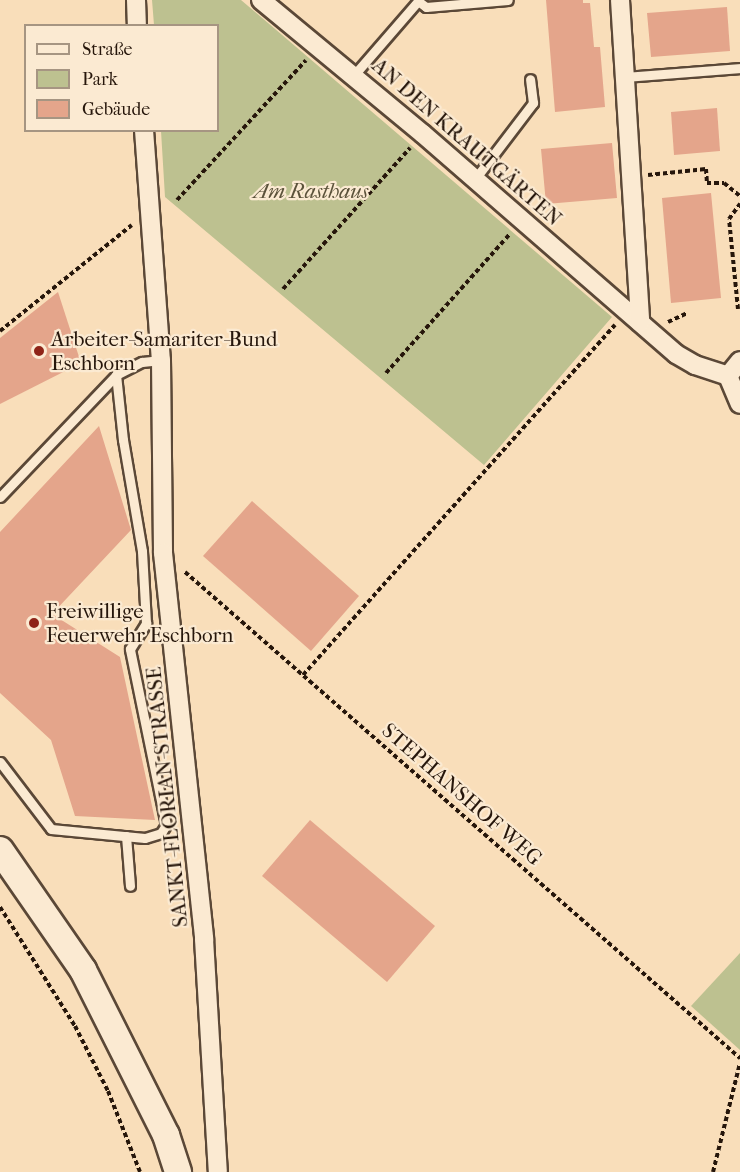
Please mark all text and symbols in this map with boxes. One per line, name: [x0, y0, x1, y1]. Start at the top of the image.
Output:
legend: [24, 24, 219, 132]
text: Straße: [82, 39, 132, 60]
street label: AN DEN KRAUTGÄRTEN: [367, 53, 567, 231]
text: Park: [82, 69, 118, 90]
text: Gebäude: [82, 99, 150, 120]
park label: Am Rasthaus: [254, 178, 368, 204]
place label: Arbeiter-Samariter-Bund Eschborn: [51, 326, 277, 376]
marker: Arbeiter-Samariter-Bund Eschborn: [32, 344, 46, 358]
place label: Freiwillige Feuerwehr Eschborn: [46, 598, 234, 648]
marker: Freiwillige Feuerwehr Eschborn: [27, 616, 41, 630]
street label: SANKT-FLORIAN-STRASSE: [141, 665, 193, 929]
street label: STEPHANSHOF WEG: [377, 718, 547, 870]

